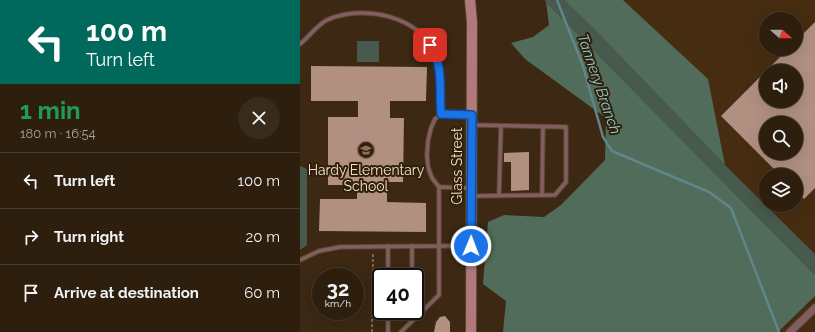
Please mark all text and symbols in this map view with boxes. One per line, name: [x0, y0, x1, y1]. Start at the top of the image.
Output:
north arrow: [759, 12, 803, 56]
map controls: [759, 12, 803, 212]
text: 100 m: [86, 15, 167, 48]
icon: left: [20, 16, 72, 68]
pin: [413, 28, 447, 62]
water label: Tannery Branch: [573, 31, 625, 137]
icon: arrive: [419, 34, 441, 56]
text: Turn left: [86, 49, 155, 70]
button: sound: [759, 64, 803, 108]
text: 1 min: [20, 96, 81, 125]
button: close: [238, 97, 280, 139]
button: search: [759, 116, 803, 160]
text: 180 m · 16:54: [20, 126, 96, 141]
street label: Glass Street: [449, 127, 465, 205]
school or university icon: Hardy Elementary School: [356, 140, 376, 160]
place label: Hardy Elementary School: [308, 162, 425, 194]
button: layers: [759, 168, 803, 212]
icon: left: [20, 170, 42, 192]
text: Turn left: [54, 172, 115, 190]
text: 100 m: [238, 172, 280, 190]
position arrow: [450, 225, 492, 267]
icon: right: [20, 226, 42, 248]
text: Turn right: [54, 228, 124, 246]
text: 20 m: [245, 228, 280, 246]
speed limit sign: 40: [372, 268, 424, 320]
text: 32: [327, 277, 349, 301]
icon: arrive: [20, 282, 42, 304]
text: Arrive at destination: [54, 284, 199, 302]
text: 60 m: [244, 284, 280, 302]
text: km/h: [325, 298, 351, 309]

